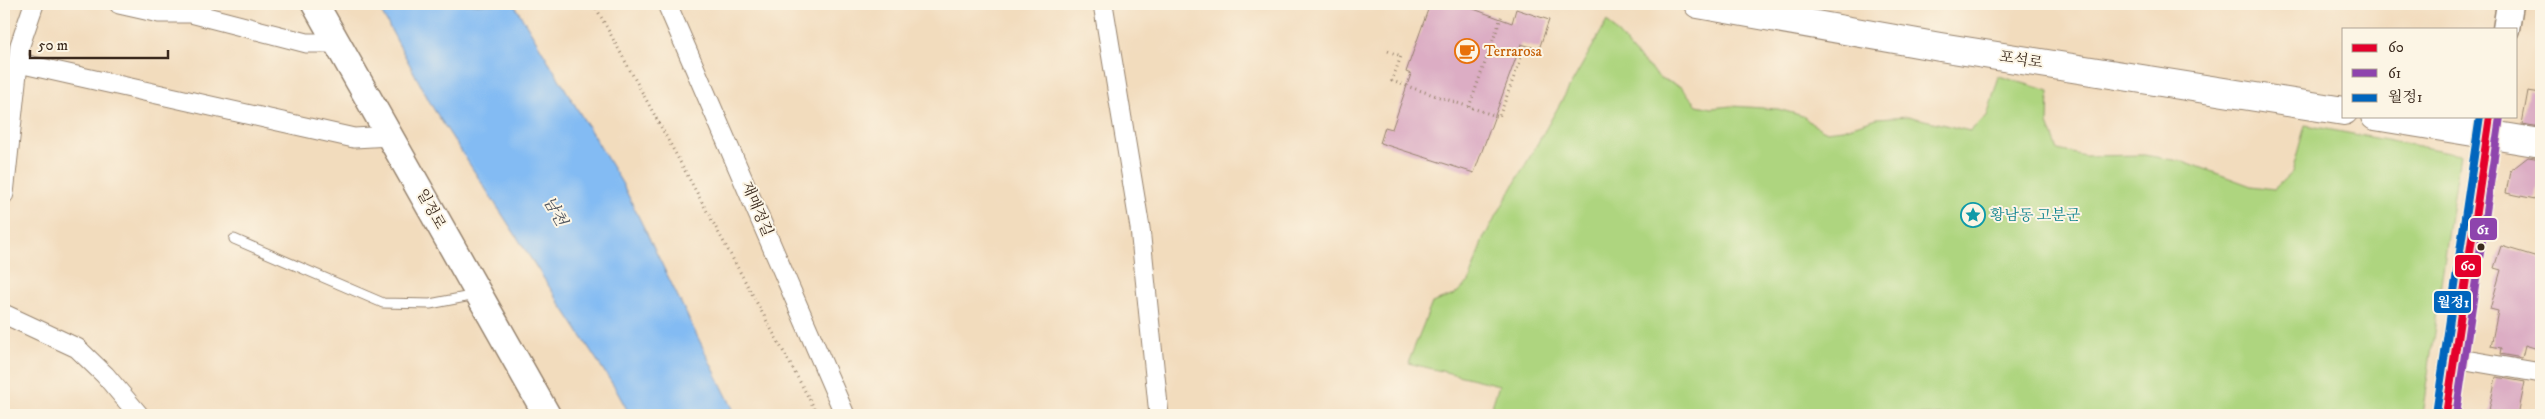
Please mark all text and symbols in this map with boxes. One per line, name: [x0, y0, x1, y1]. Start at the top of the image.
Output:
scale bar: [30, 28, 168, 60]
legend: [2342, 28, 2518, 118]
text: 50 m: [38, 36, 68, 55]
cafe icon: Terrarosa: [1454, 38, 1480, 64]
text: 60: [2388, 38, 2404, 57]
place label: Terrarosa: [1484, 42, 1542, 61]
street label: 포석로: [1998, 47, 2044, 73]
text: 61: [2388, 64, 2401, 83]
text: 월정1: [2388, 88, 2423, 107]
street label: 재매정길: [737, 179, 777, 239]
street label: 일정로: [412, 185, 450, 233]
water label: 남천: [539, 193, 572, 231]
place icon: 황남동 고분군: [1960, 202, 1986, 228]
place label: 황남동 고분군: [1990, 206, 2081, 225]
line badge: 61: [2469, 217, 2498, 241]
text: 61: [2477, 221, 2489, 239]
unlabelled marker: [2476, 242, 2486, 252]
line badge: 60: [2454, 254, 2482, 278]
text: 60: [2461, 257, 2476, 275]
line badge: 월정1: [2433, 290, 2472, 314]
text: 월정1: [2437, 294, 2469, 312]

